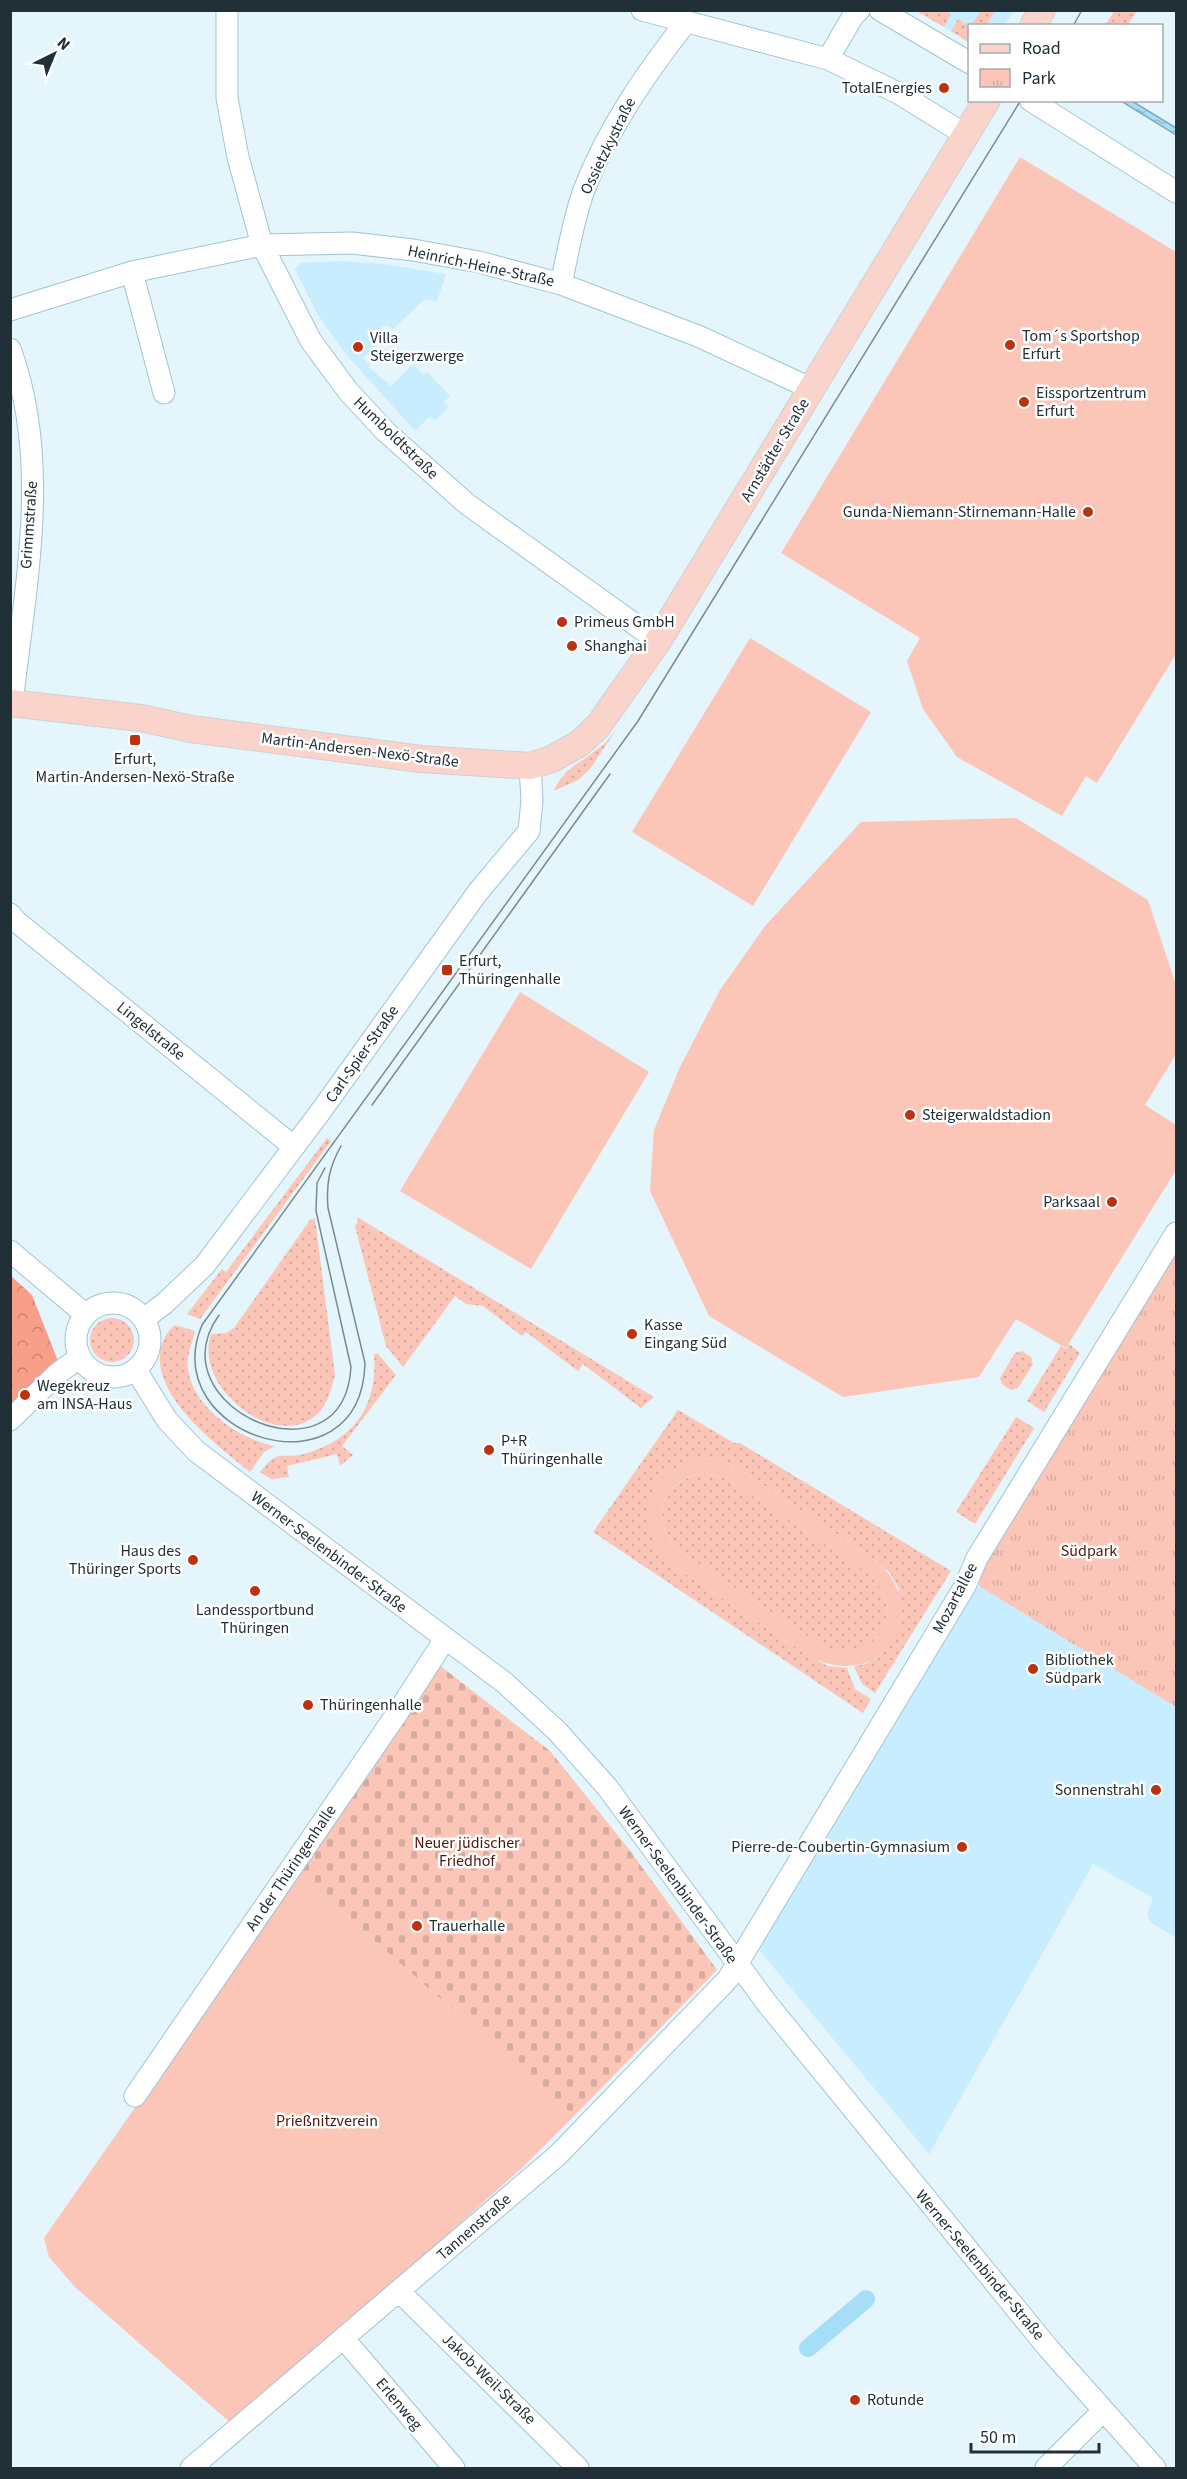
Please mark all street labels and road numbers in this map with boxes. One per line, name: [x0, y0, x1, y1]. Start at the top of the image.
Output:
street label: Ossietzkystraße: [575, 94, 641, 198]
street label: Heinrich-Heine-Straße: [406, 240, 556, 292]
street label: Humboldtstraße: [349, 392, 443, 484]
street label: Arnstädter Straße: [735, 394, 815, 506]
street label: Grimmstraße: [15, 480, 43, 570]
street label: Martin-Andersen-Nexö-Straße: [260, 727, 460, 773]
street label: Lingelstraße: [112, 996, 190, 1066]
street label: Carl-Spier-Straße: [320, 1001, 404, 1107]
street label: Werner-Seelenbinder-Straße: [247, 1486, 412, 1618]
street label: Mozartallee: [927, 1559, 983, 1637]
street label: An der Thüringenhalle: [241, 1801, 341, 1935]
street label: Werner-Seelenbinder-Straße: [613, 1802, 743, 1968]
street label: Werner-Seelenbinder-Straße: [911, 2185, 1050, 2345]
street label: Tannenstraße: [432, 2189, 516, 2265]
street label: Jakob-Weil-Straße: [437, 2328, 541, 2430]
street label: Erlenweg: [371, 2373, 427, 2435]

